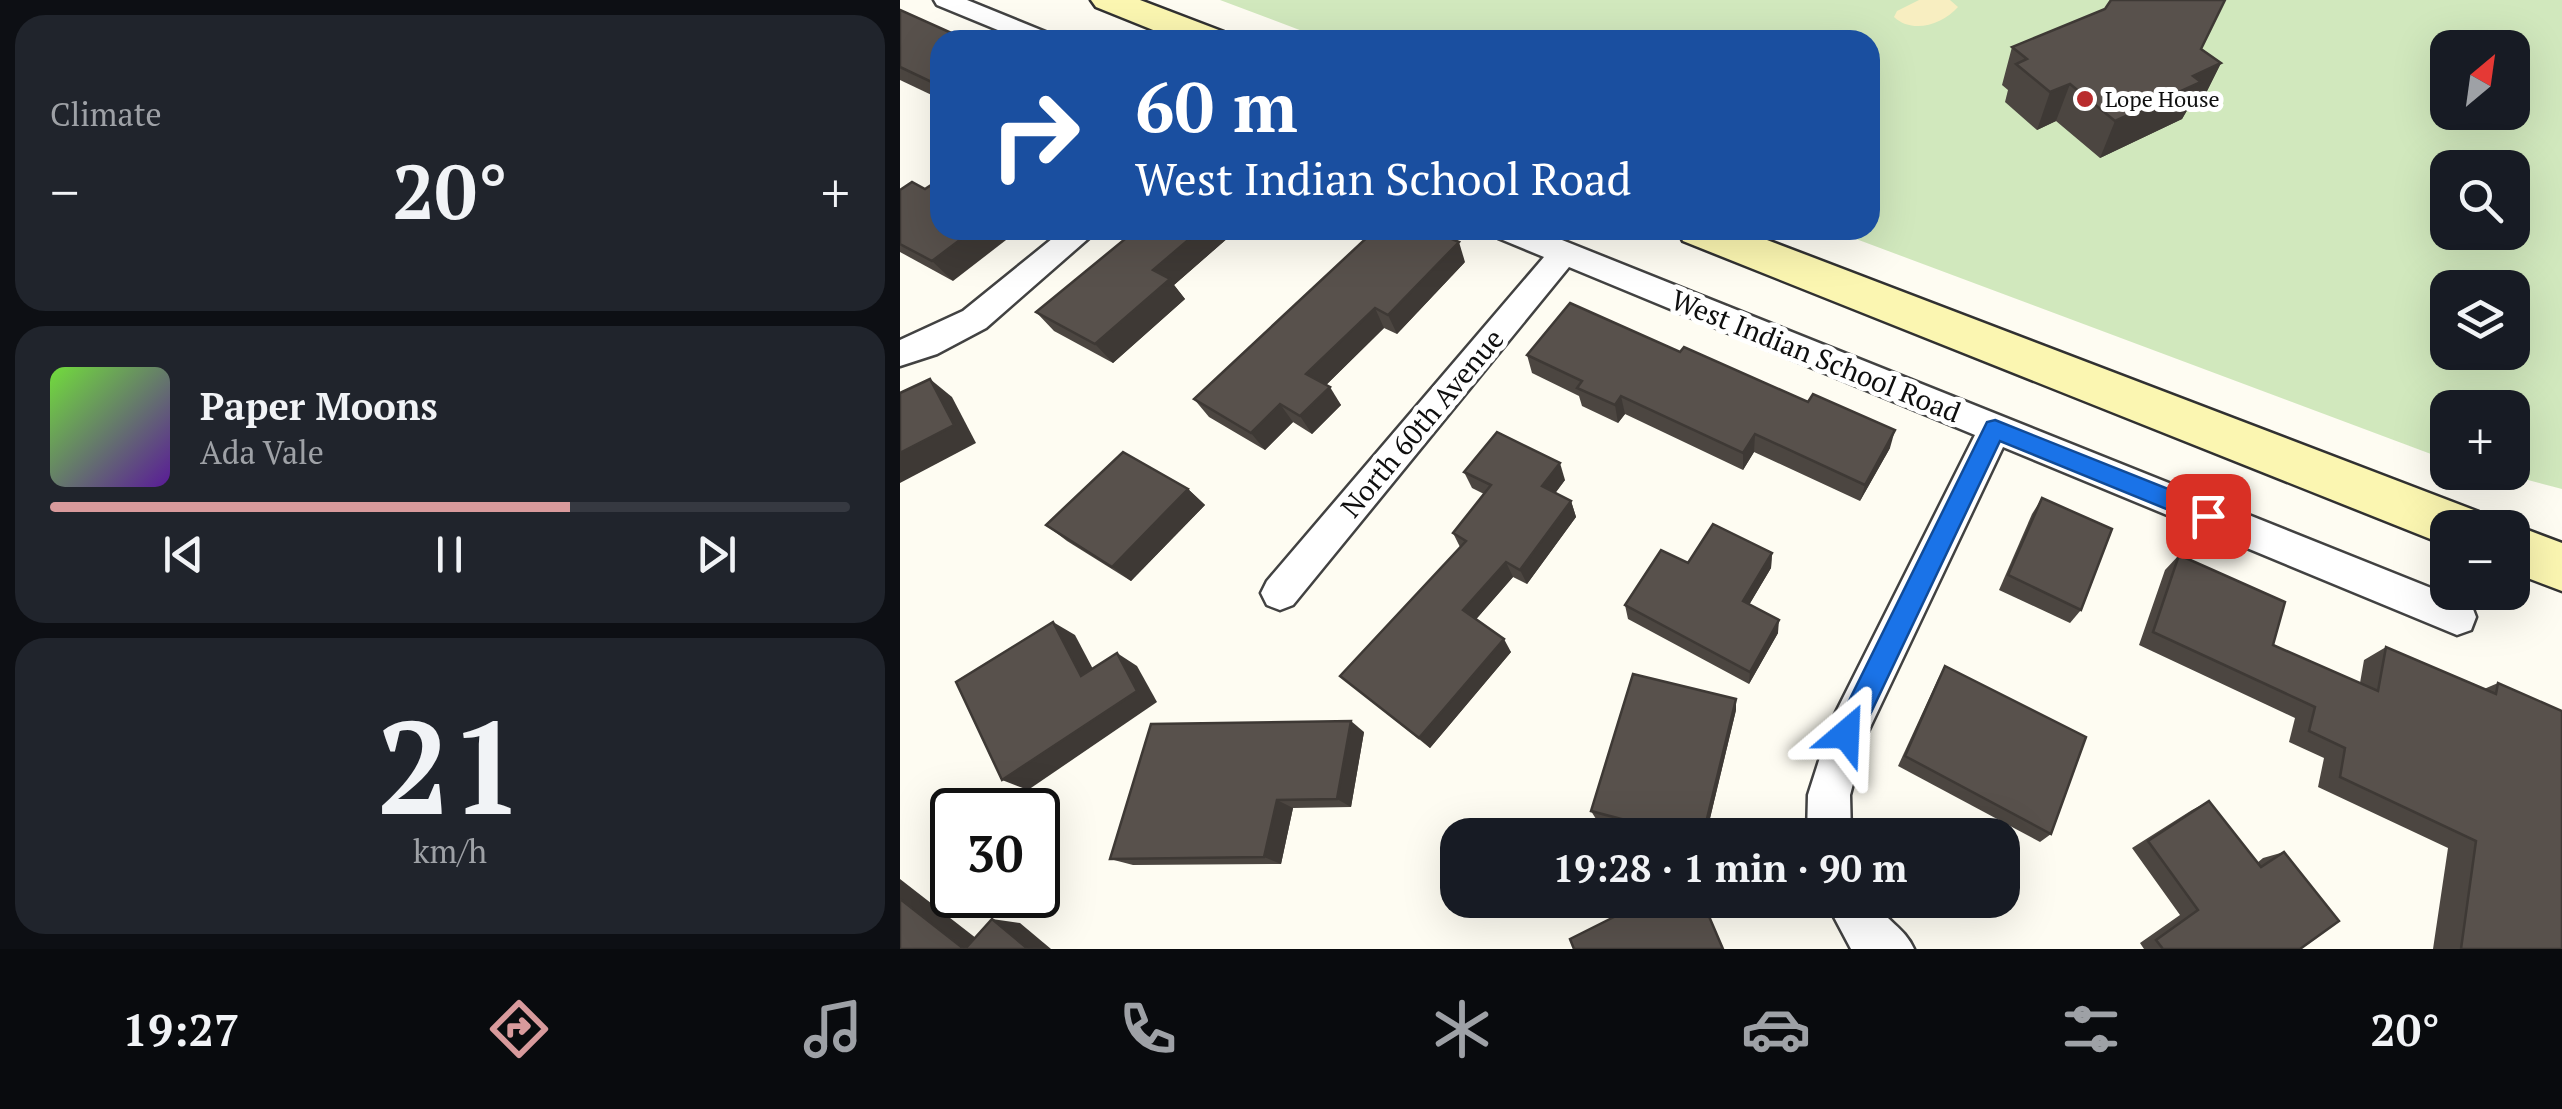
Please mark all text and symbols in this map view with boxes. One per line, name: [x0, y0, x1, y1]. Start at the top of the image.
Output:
north arrow: [2430, 30, 2530, 130]
map controls: [2430, 30, 2530, 610]
text: 60 m: [1135, 59, 1298, 152]
icon: right: [970, 70, 1100, 200]
place label: Lope House: [2105, 84, 2220, 113]
marker: Lope House: [2074, 88, 2096, 110]
text: Climate: [50, 93, 162, 135]
text: 20°: [392, 141, 508, 240]
text: West Indian School Road: [1135, 148, 1632, 208]
button: search: [2430, 150, 2530, 250]
text: −: [50, 155, 79, 228]
text: +: [821, 155, 850, 228]
button: layers: [2430, 270, 2530, 370]
street label: West Indian School Road: [1666, 281, 1966, 431]
street label: North 60th Avenue: [1332, 321, 1511, 525]
text: Paper Moons: [200, 381, 438, 431]
button: +: [2430, 390, 2530, 490]
text: Ada Vale: [200, 431, 324, 473]
pin: [2166, 474, 2251, 559]
icon: arrive: [2181, 489, 2236, 544]
button: −: [2430, 510, 2530, 610]
icon: previous: [156, 527, 211, 582]
icon: pause: [422, 527, 477, 582]
icon: next: [689, 527, 744, 582]
text: 21: [377, 679, 523, 851]
position arrow: [1794, 682, 1898, 786]
speed limit sign: 30: [930, 788, 1060, 918]
text: km/h: [413, 830, 487, 872]
text: 19:28 · 1 min · 90 m: [1553, 843, 1907, 893]
icon: directions: [484, 994, 554, 1064]
icon: music: [798, 994, 868, 1064]
icon: phone: [1113, 994, 1183, 1064]
icon: climate: [1427, 994, 1497, 1064]
icon: car: [1741, 994, 1811, 1064]
icon: filters: [2056, 994, 2126, 1064]
text: 19:27: [122, 999, 239, 1059]
text: 20°: [2370, 999, 2440, 1059]

